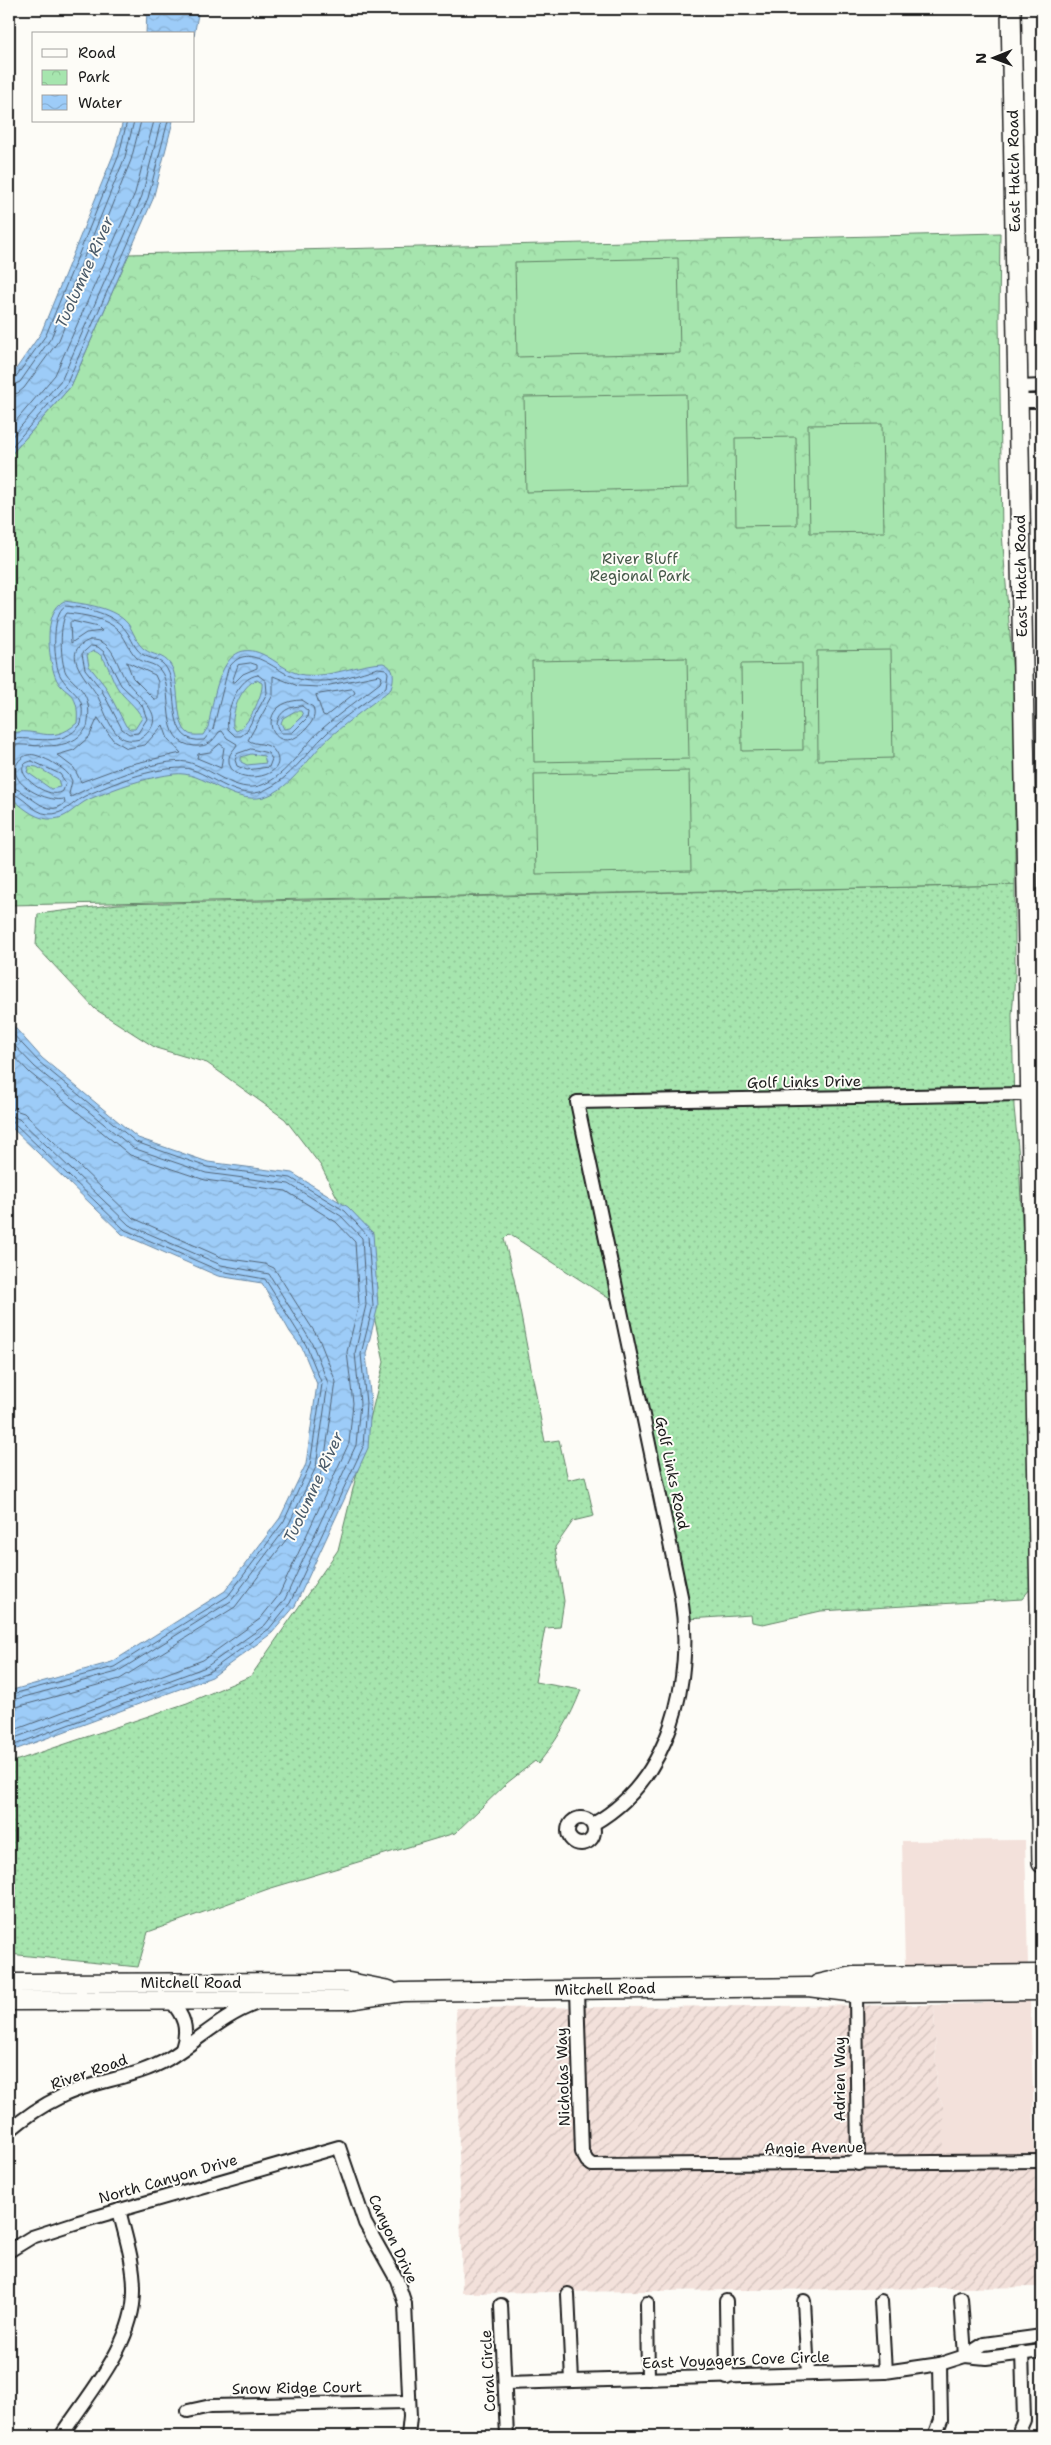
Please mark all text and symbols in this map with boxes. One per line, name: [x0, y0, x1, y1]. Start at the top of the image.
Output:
legend: [32, 32, 195, 122]
north arrow: [968, 32, 1018, 82]
text: Road: [78, 43, 116, 63]
text: N: [972, 53, 990, 64]
text: Park: [78, 67, 110, 87]
text: Water: [78, 93, 122, 113]
street label: East Hatch Road: [1003, 109, 1025, 233]
water label: Tuolumne River: [50, 213, 119, 331]
street label: East Hatch Road: [1010, 514, 1032, 638]
park label: River Bluff Regional Park: [590, 549, 690, 586]
street label: Golf Links Drive: [747, 1071, 861, 1093]
street label: Golf Links Road: [650, 1415, 694, 1532]
water label: Tuolumne River: [279, 1428, 348, 1546]
street label: Mitchell Road: [140, 1973, 242, 1993]
street label: Mitchell Road: [554, 1978, 656, 2000]
street label: Nicholas Way: [551, 2027, 575, 2127]
street label: Adrien Way: [830, 2037, 850, 2121]
street label: River Road: [48, 2049, 131, 2095]
street label: Angie Avenue: [764, 2137, 864, 2159]
street label: North Canyon Drive: [96, 2150, 240, 2208]
street label: Canyon Drive: [364, 2191, 422, 2287]
street label: Coral Circle: [476, 2329, 500, 2413]
street label: East Voyagers Cove Circle: [642, 2347, 830, 2373]
street label: Snow Ridge Court: [232, 2377, 362, 2399]

